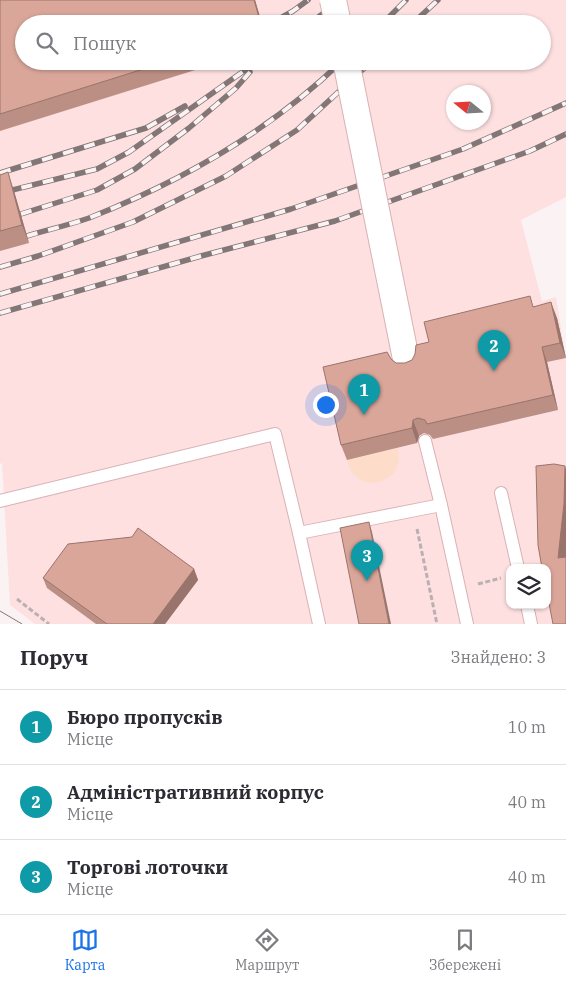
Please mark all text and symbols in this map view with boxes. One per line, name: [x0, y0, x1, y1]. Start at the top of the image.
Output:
search box: [15, 15, 551, 70]
icon: search: [33, 29, 61, 57]
text: Пошук: [73, 31, 136, 55]
north arrow: [446, 85, 491, 130]
pin: 2: [478, 330, 510, 371]
pin: 1: [348, 374, 380, 415]
your location: [313, 392, 339, 418]
pin: 3: [351, 540, 383, 581]
map controls: [506, 564, 551, 609]
button: layers: [506, 564, 551, 609]
text: Поруч: [20, 643, 88, 671]
text: Знайдено: 3: [451, 647, 546, 667]
text: Бюро пропусків: [67, 705, 223, 729]
text: 1: [31, 717, 41, 737]
text: 10 m: [508, 717, 546, 737]
text: Місце: [67, 729, 113, 749]
text: Адміністративний корпус: [67, 780, 324, 804]
text: 2: [31, 792, 41, 812]
text: 40 m: [508, 792, 546, 812]
text: Місце: [67, 804, 113, 824]
text: Торгові лоточки: [67, 855, 228, 879]
text: 3: [31, 867, 41, 887]
text: 40 m: [508, 867, 546, 887]
text: Місце: [67, 879, 113, 899]
tab: Карта: [65, 926, 106, 974]
tab: Маршрут: [235, 926, 299, 974]
tab: Збережені: [429, 926, 501, 974]

